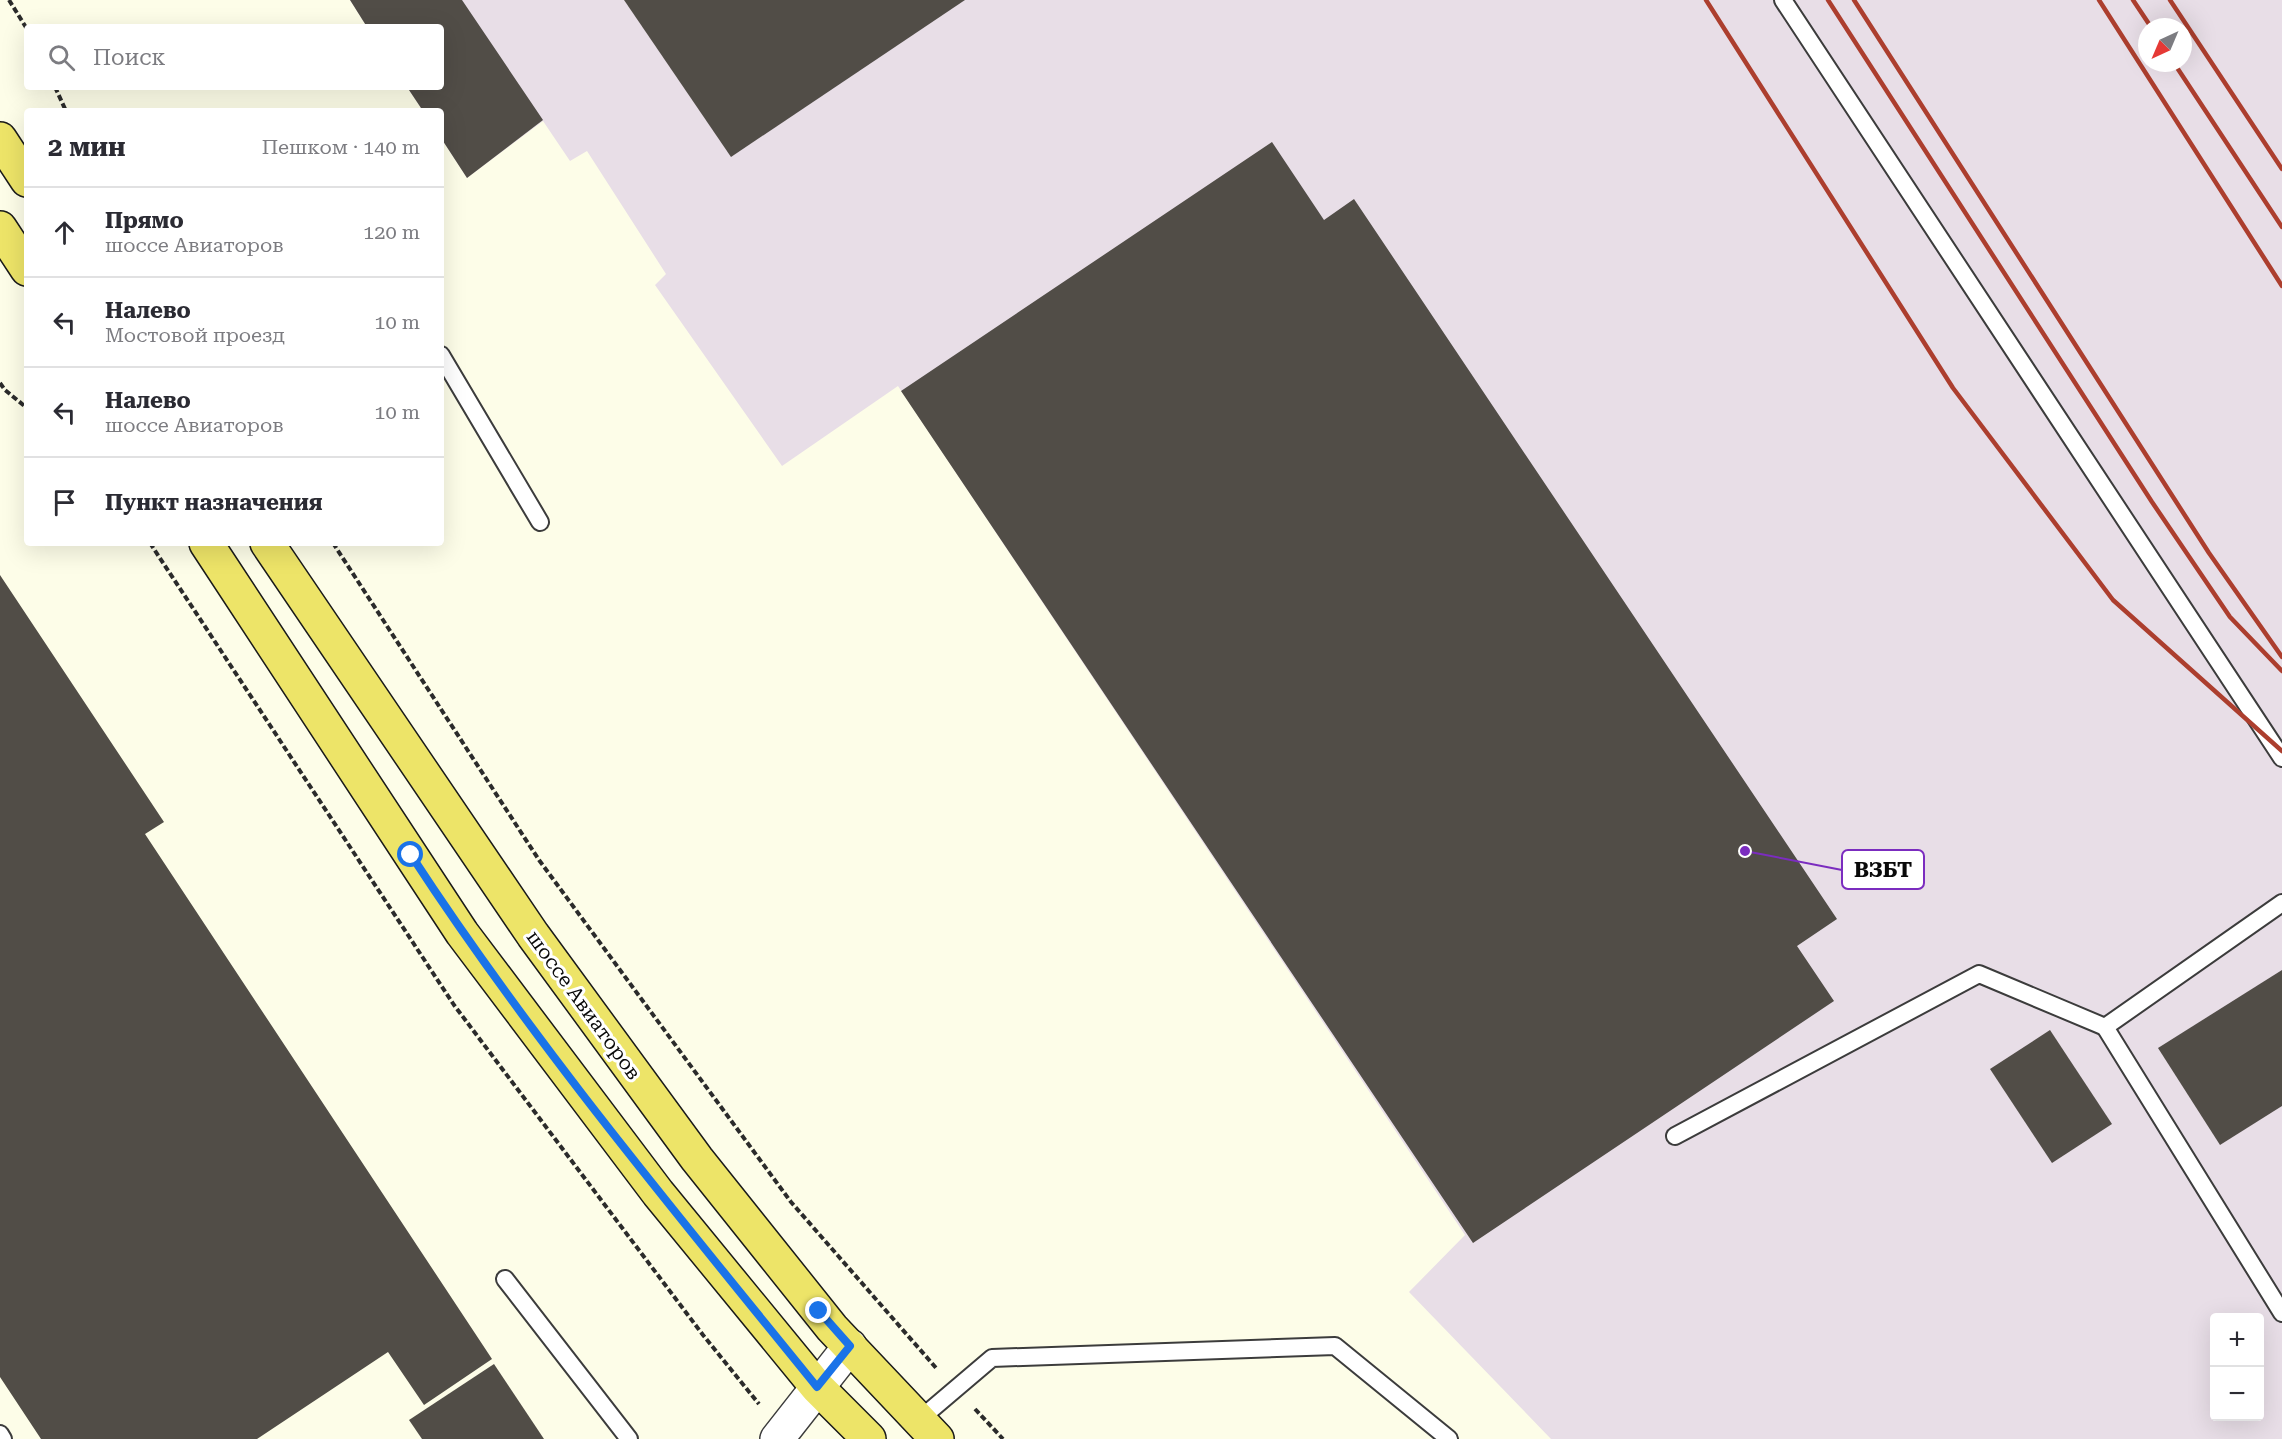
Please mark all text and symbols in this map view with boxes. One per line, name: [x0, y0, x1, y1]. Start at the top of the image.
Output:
north arrow: [2138, 18, 2192, 72]
search box: [24, 24, 444, 90]
icon: search: [45, 41, 78, 74]
text: Поиск: [93, 45, 165, 70]
text: 2 мин: [48, 132, 126, 162]
text: Пешком · 140 m: [262, 135, 420, 159]
text: Прямо: [105, 208, 184, 233]
icon: ahead: [48, 216, 81, 249]
text: 120 m: [363, 220, 420, 244]
text: шоссе Авиаторов: [105, 233, 284, 257]
text: Налево: [105, 298, 191, 323]
icon: left: [48, 306, 81, 339]
text: 10 m: [374, 310, 420, 334]
text: Мостовой проезд: [105, 323, 285, 347]
text: Налево: [105, 388, 191, 413]
icon: left: [48, 396, 81, 429]
text: 10 m: [374, 400, 420, 424]
text: шоссе Авиаторов: [105, 413, 284, 437]
icon: arrive: [48, 486, 81, 519]
text: Пункт назначения: [105, 490, 323, 515]
route start: [397, 841, 423, 867]
callout: ВЗБТ: [1842, 850, 1924, 889]
text: ВЗБТ: [1854, 858, 1912, 882]
street label: шоссе Авиаторов: [522, 926, 646, 1084]
route end: [805, 1297, 831, 1323]
map controls: [2210, 1313, 2264, 1421]
button: +: [2210, 1313, 2264, 1367]
button: −: [2210, 1367, 2264, 1421]

